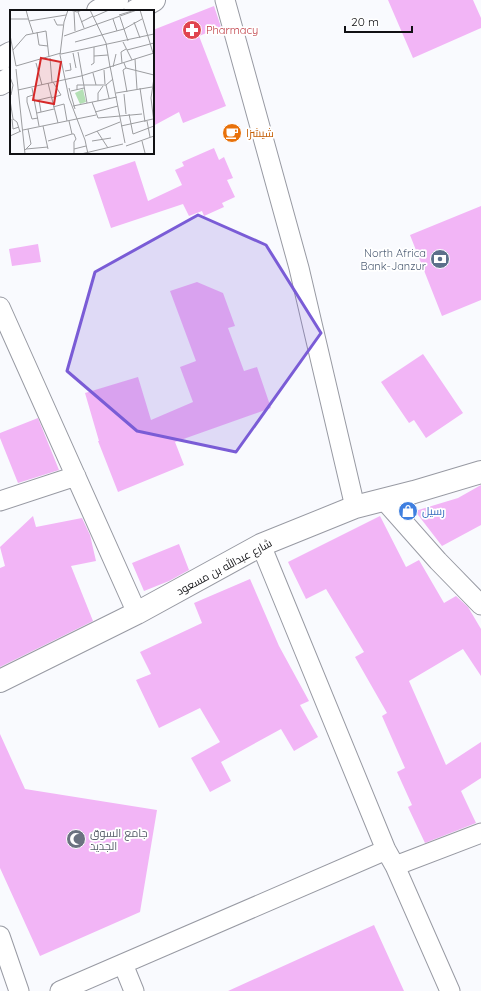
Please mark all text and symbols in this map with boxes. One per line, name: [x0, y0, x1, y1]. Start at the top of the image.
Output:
scale bar: [345, 8, 412, 34]
inset map: [10, 10, 154, 154]
text: 20 m: [351, 14, 379, 29]
pharmacy icon: Pharmacy: [181, 19, 203, 41]
place label: Pharmacy: [206, 23, 258, 37]
cafe icon: شيشزا: [221, 122, 243, 144]
place label: شيشزا: [246, 126, 274, 140]
place label: North Africa Bank-Janzur: [361, 246, 427, 273]
bank icon: North Africa Bank-Janzur: [429, 248, 451, 270]
shop icon: رسيل: [397, 500, 419, 522]
place label: رسيل: [422, 504, 445, 518]
street label: شارع عبدالله بن مسعود: [173, 535, 275, 599]
place label: جامع السوق الجديد: [90, 826, 148, 853]
mosque icon: جامع السوق الجديد: [65, 828, 87, 850]

